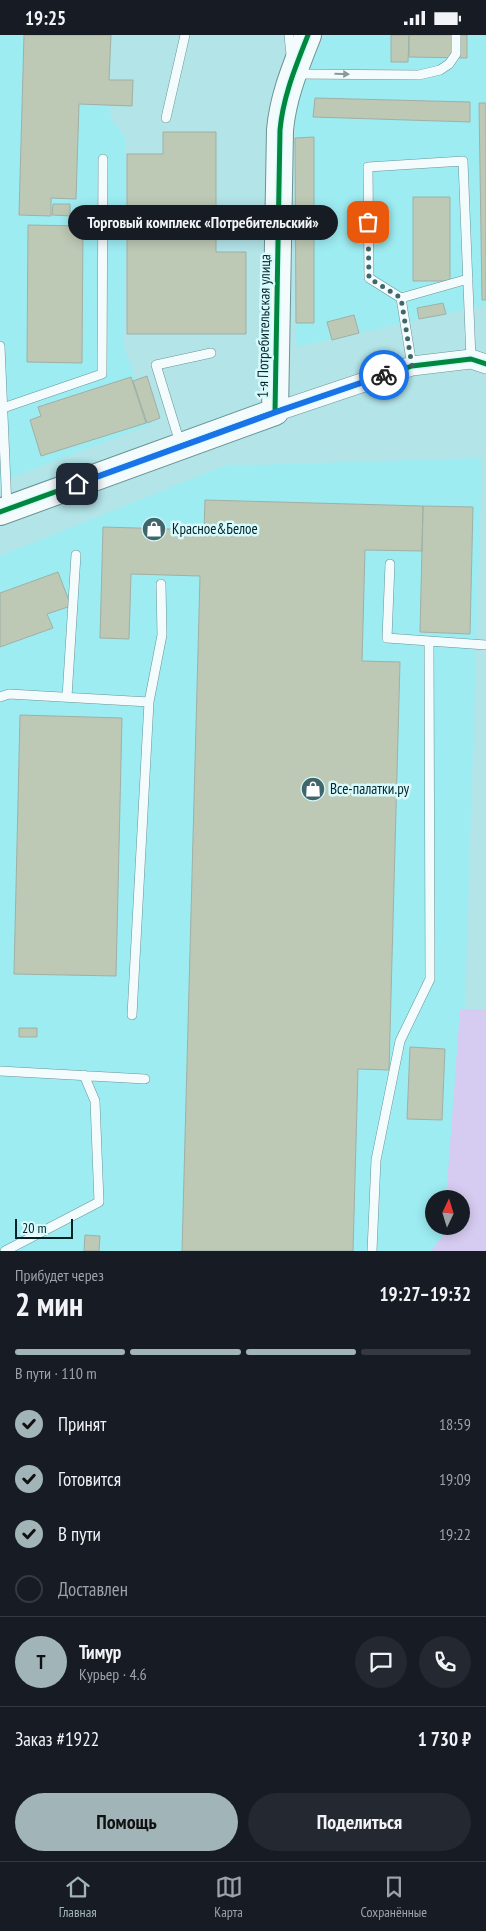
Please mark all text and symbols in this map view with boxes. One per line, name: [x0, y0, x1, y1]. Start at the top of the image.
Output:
text: 19:25: [25, 6, 66, 30]
one-way arrow: [334, 70, 350, 78]
pin: [347, 201, 389, 243]
callout: Торговый комплекс «Потребительский»: [68, 205, 338, 239]
icon: bag: [354, 208, 382, 236]
text: Торговый комплекс «Потребительский»: [87, 212, 319, 232]
street label: 1-я Потребительская улица: [253, 254, 274, 398]
courier: [359, 350, 409, 400]
icon: bike: [370, 361, 398, 389]
pin: [56, 463, 98, 505]
icon: home: [63, 470, 91, 498]
shop icon: Красное&Белое: [141, 516, 167, 542]
place label: Красное&Белое: [172, 519, 258, 538]
shop icon: Все-палатки.ру: [300, 776, 326, 802]
place label: Все-палатки.ру: [330, 779, 410, 798]
north arrow: [425, 1190, 470, 1235]
map controls: [425, 1190, 470, 1235]
scale bar: [15, 1216, 72, 1239]
text: 20 m: [22, 1219, 47, 1237]
text: Прибудет через: [15, 1265, 104, 1285]
text: 19:27–19:32: [379, 1282, 471, 1306]
text: 2 мин: [15, 1283, 83, 1325]
text: В пути · 110 m: [15, 1363, 97, 1383]
icon: check: [15, 1410, 43, 1438]
text: Принят: [58, 1412, 106, 1436]
text: 18:59: [439, 1414, 471, 1434]
icon: check: [15, 1465, 43, 1493]
text: Готовится: [58, 1467, 121, 1491]
text: 19:09: [439, 1469, 471, 1489]
icon: check: [15, 1520, 43, 1548]
text: В пути: [58, 1522, 101, 1546]
text: 19:22: [439, 1524, 471, 1544]
text: Доставлен: [58, 1577, 128, 1601]
button: chat: [355, 1636, 407, 1688]
button: phone: [419, 1636, 471, 1688]
text: Тимур: [79, 1640, 121, 1664]
text: Т: [36, 1650, 46, 1674]
text: Курьер · 4.6: [79, 1664, 147, 1684]
text: Заказ #1922: [15, 1727, 99, 1751]
text: 1 730 ₽: [418, 1727, 471, 1751]
button: Помощь: [15, 1793, 238, 1851]
button: Поделиться: [248, 1793, 471, 1851]
tab: Главная: [59, 1873, 97, 1921]
tab: Карта: [214, 1873, 243, 1921]
tab: Сохранённые: [361, 1873, 427, 1921]

